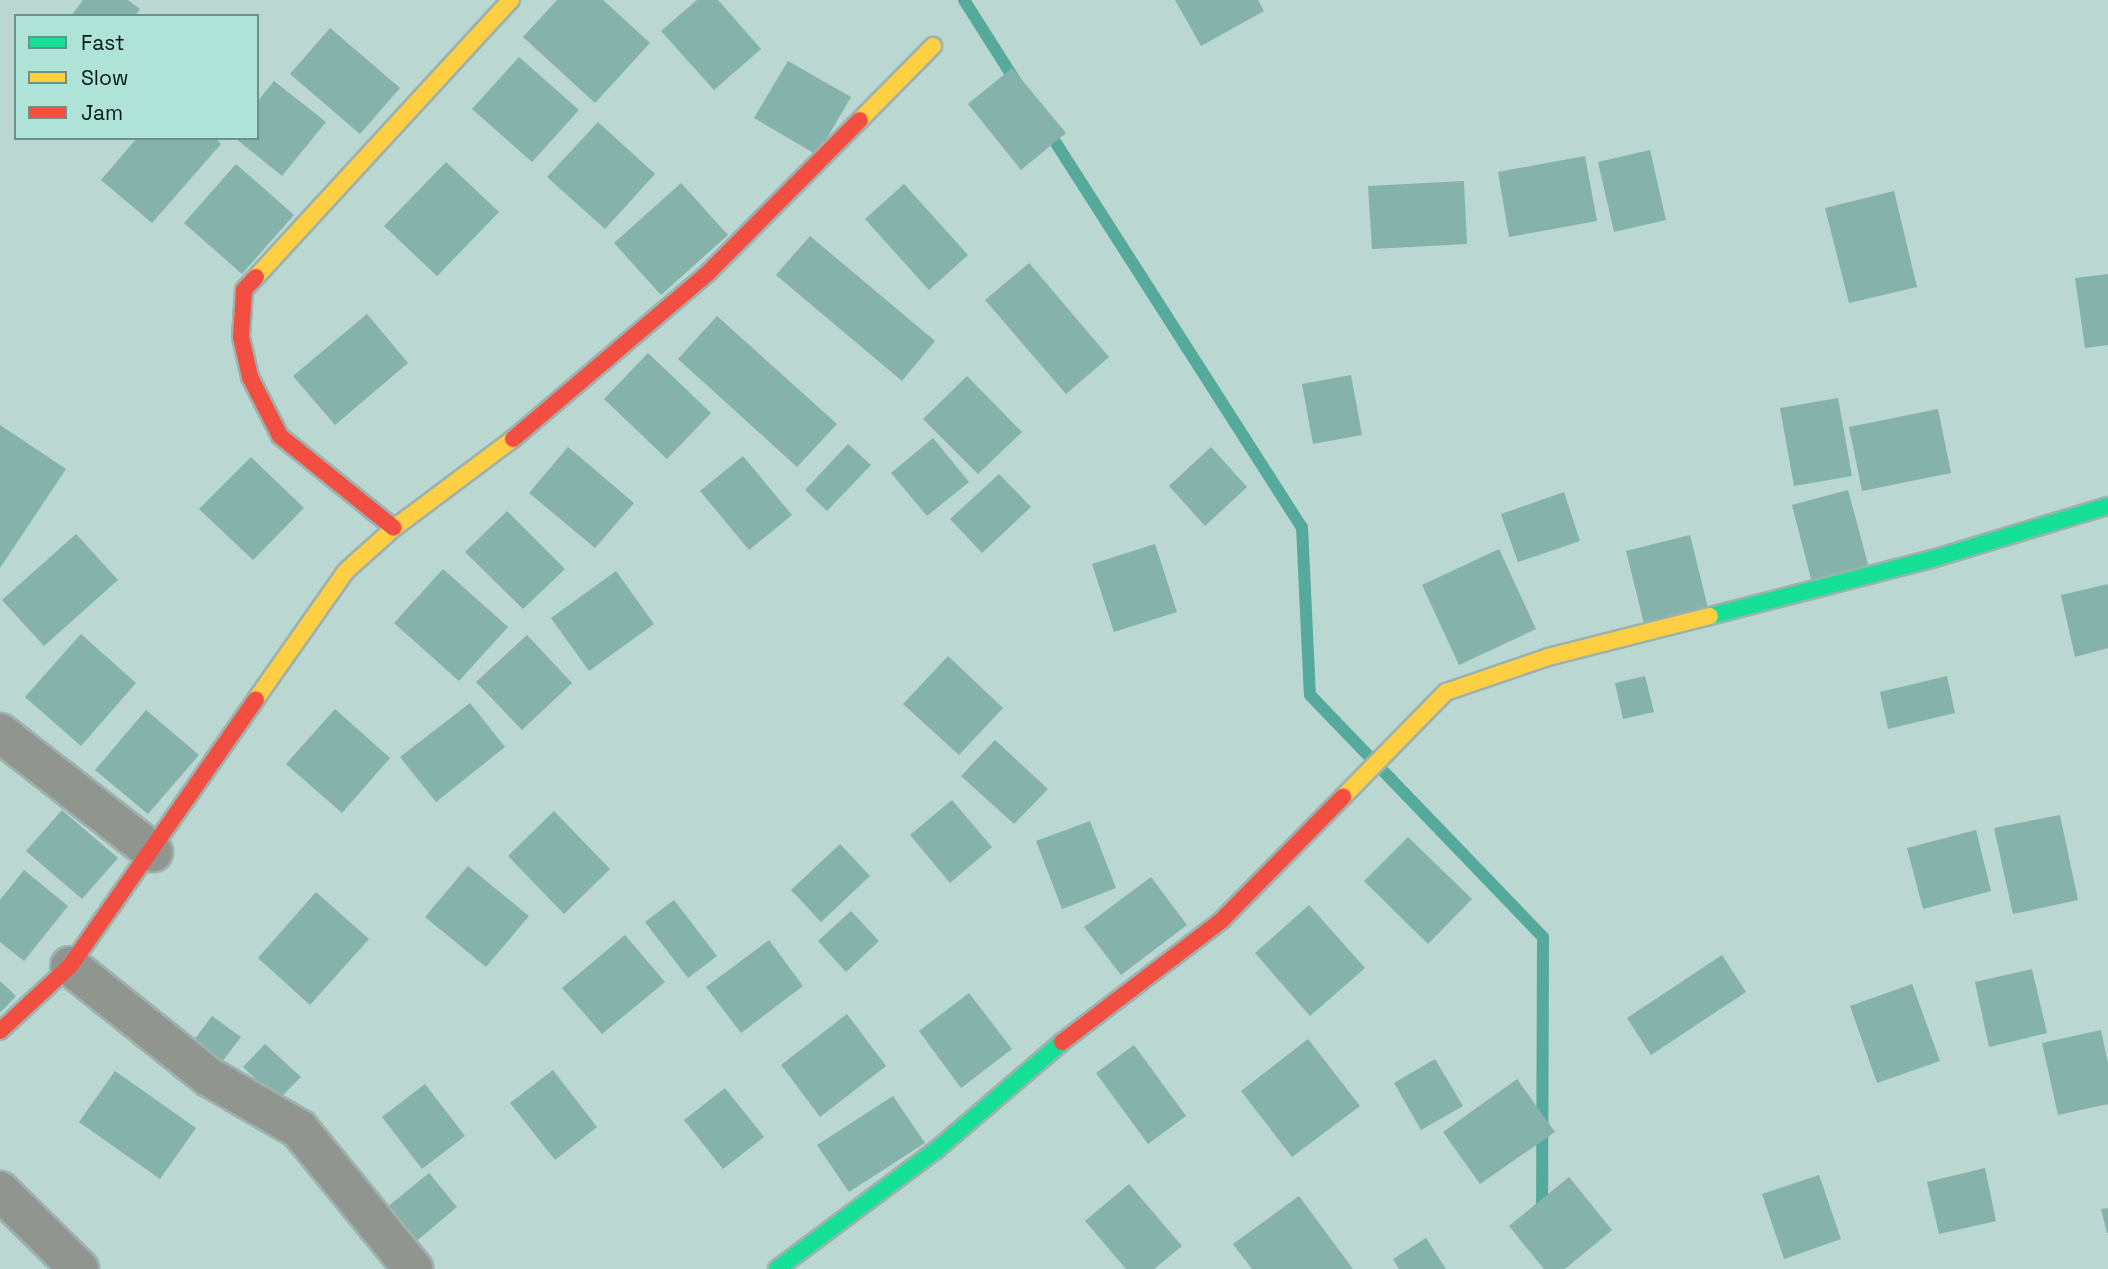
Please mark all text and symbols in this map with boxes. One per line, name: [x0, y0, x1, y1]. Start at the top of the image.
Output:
legend: [14, 14, 259, 140]
text: Fast: [81, 29, 125, 56]
text: Slow: [81, 64, 129, 91]
text: Jam: [81, 99, 123, 126]

